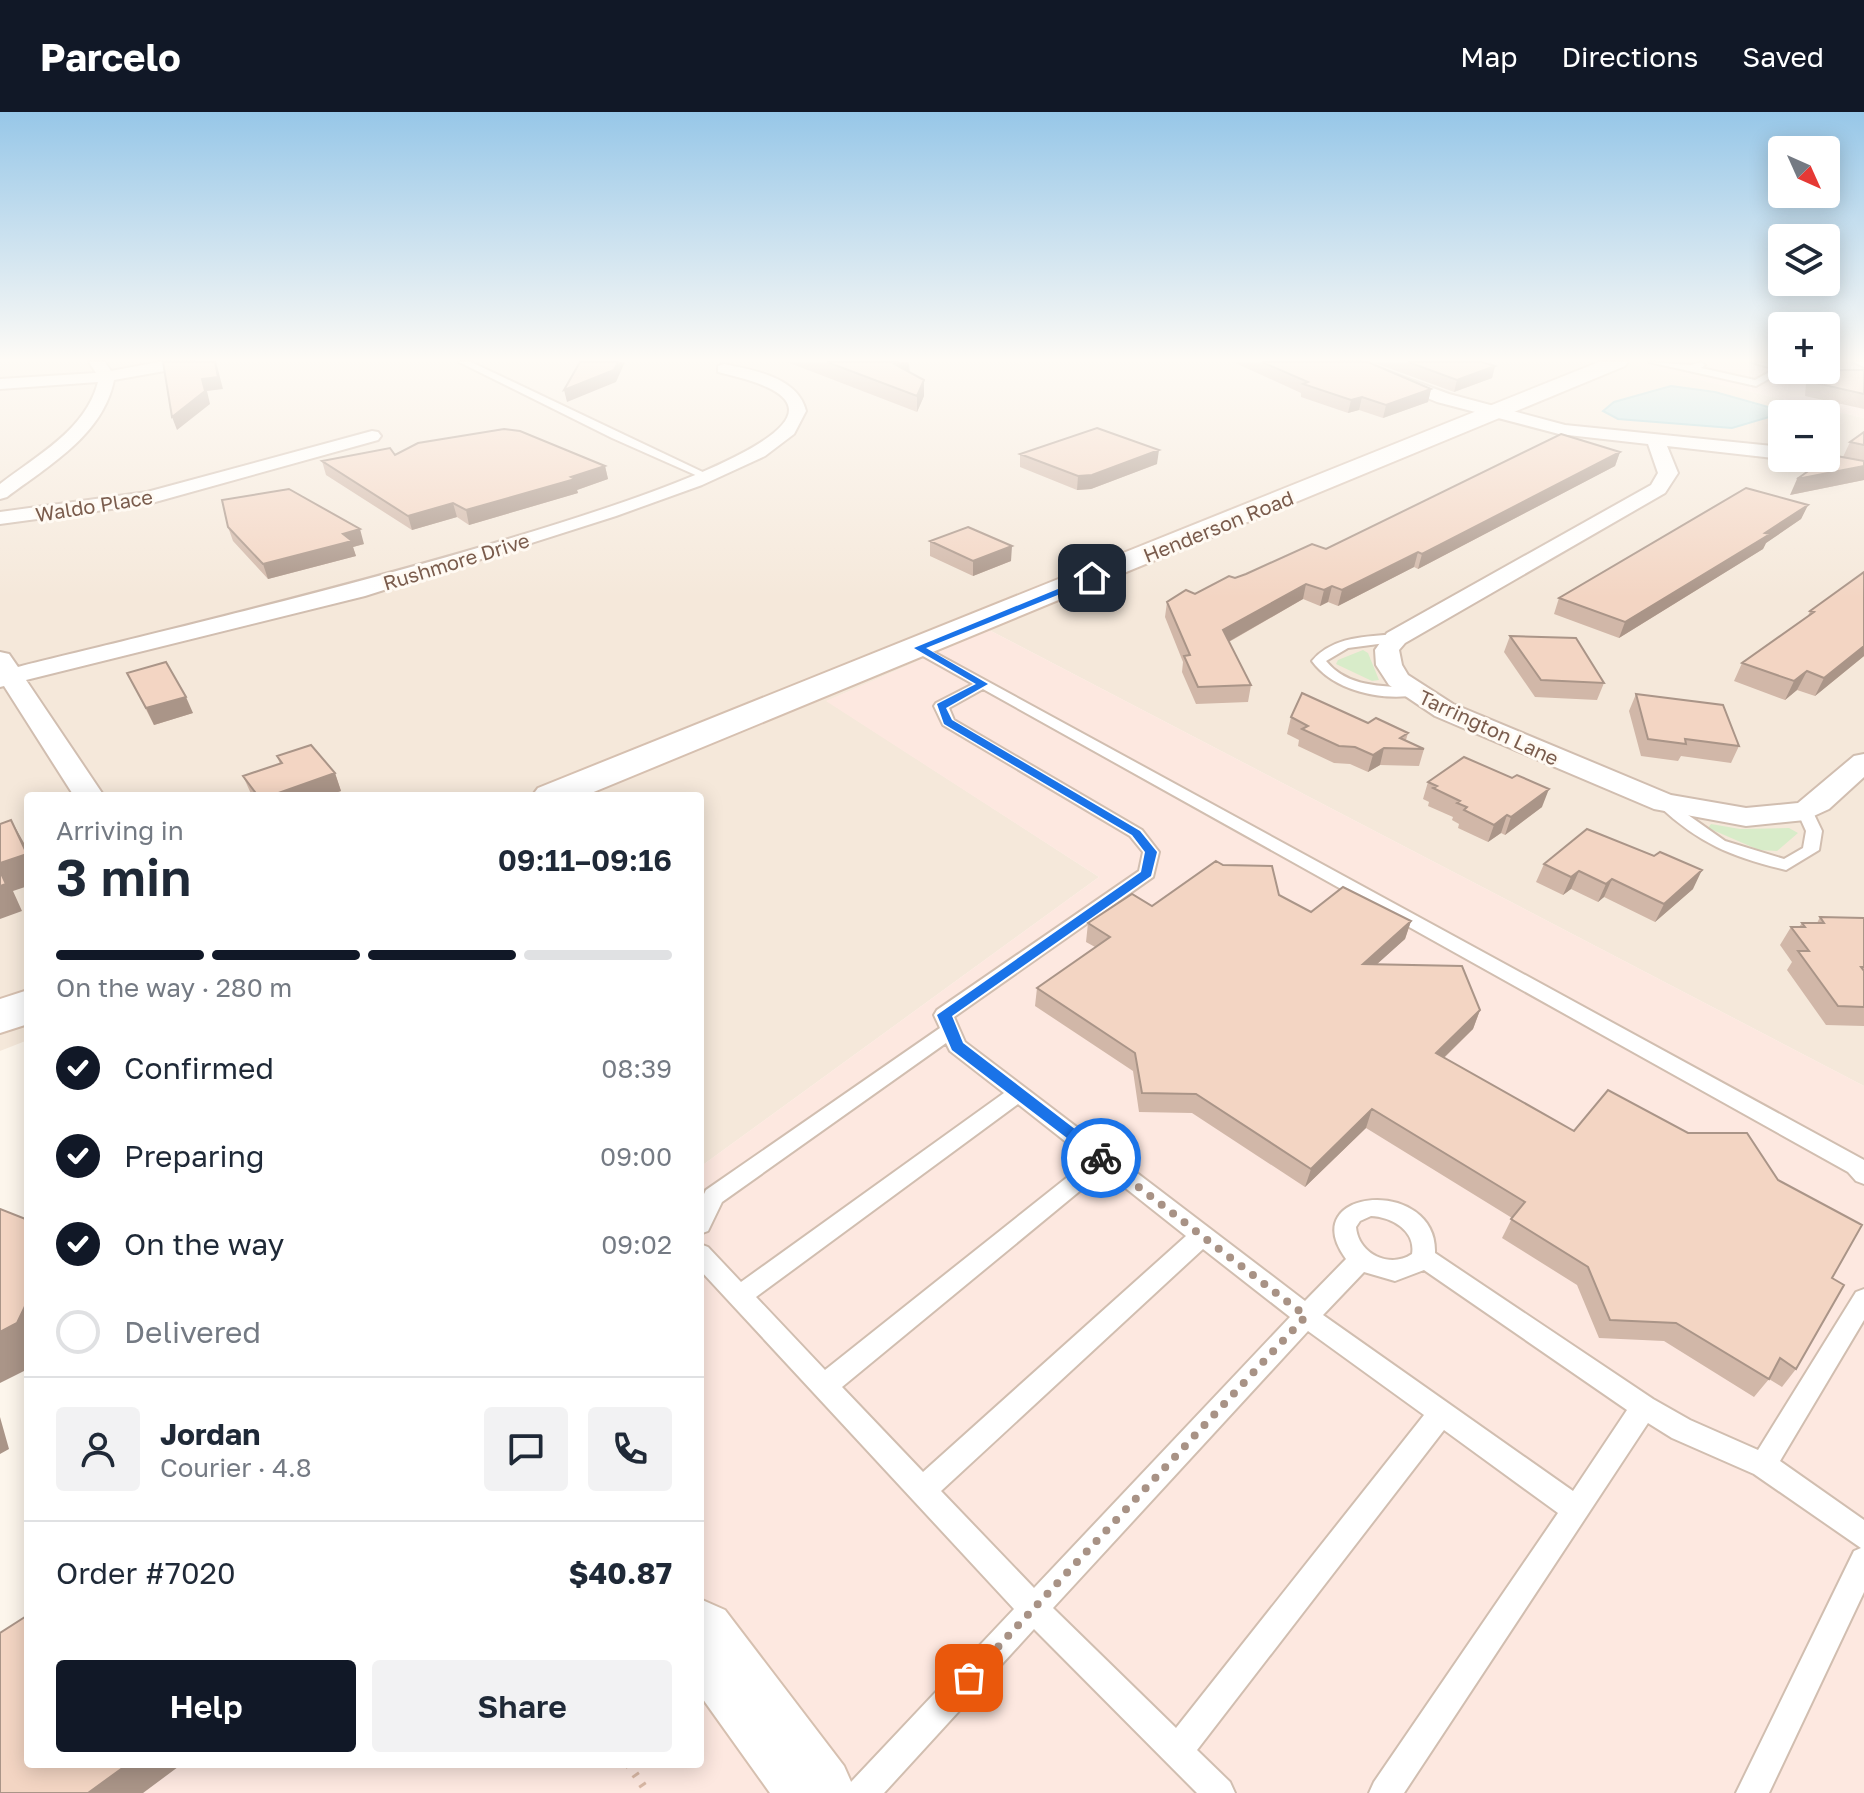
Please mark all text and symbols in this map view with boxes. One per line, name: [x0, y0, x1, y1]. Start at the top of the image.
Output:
text: Parcelo: [40, 34, 181, 79]
text: Map: [1460, 40, 1517, 73]
text: Directions: [1561, 40, 1698, 73]
text: Saved: [1742, 40, 1824, 73]
north arrow: [1768, 136, 1840, 208]
map controls: [1768, 136, 1840, 472]
button: layers: [1768, 224, 1840, 296]
button: +: [1768, 312, 1840, 384]
button: −: [1768, 400, 1840, 472]
street label: Waldo Place: [34, 484, 154, 526]
street label: Henderson Road: [1139, 485, 1297, 567]
street label: Rushmore Drive: [380, 527, 532, 595]
pin: [1058, 544, 1126, 612]
icon: home: [1070, 556, 1114, 600]
street label: Tarrington Lane: [1415, 684, 1563, 770]
text: Arriving in: [56, 815, 184, 846]
text: 09:11–09:16: [498, 842, 672, 878]
text: 3 min: [56, 845, 191, 907]
text: On the way · 280 m: [56, 972, 292, 1003]
icon: check: [56, 1046, 100, 1090]
text: Confirmed: [124, 1050, 274, 1086]
text: 08:39: [601, 1053, 672, 1084]
courier: [1061, 1118, 1141, 1198]
icon: check: [56, 1134, 100, 1178]
icon: bike: [1079, 1136, 1123, 1180]
text: Preparing: [124, 1138, 265, 1174]
text: 09:00: [600, 1141, 672, 1172]
icon: check: [56, 1222, 100, 1266]
text: On the way: [124, 1226, 284, 1262]
text: 09:02: [601, 1229, 672, 1260]
text: Delivered: [124, 1314, 261, 1350]
button: person: [56, 1407, 140, 1491]
button: chat: [484, 1407, 568, 1491]
button: phone: [588, 1407, 672, 1491]
text: Jordan: [160, 1416, 260, 1452]
text: Courier · 4.8: [160, 1452, 312, 1483]
text: Order #7020: [56, 1555, 236, 1591]
text: $40.87: [569, 1555, 672, 1591]
pin: [935, 1644, 1003, 1712]
icon: bag: [947, 1656, 991, 1700]
button: Help: [56, 1660, 356, 1752]
button: Share: [372, 1660, 672, 1752]

